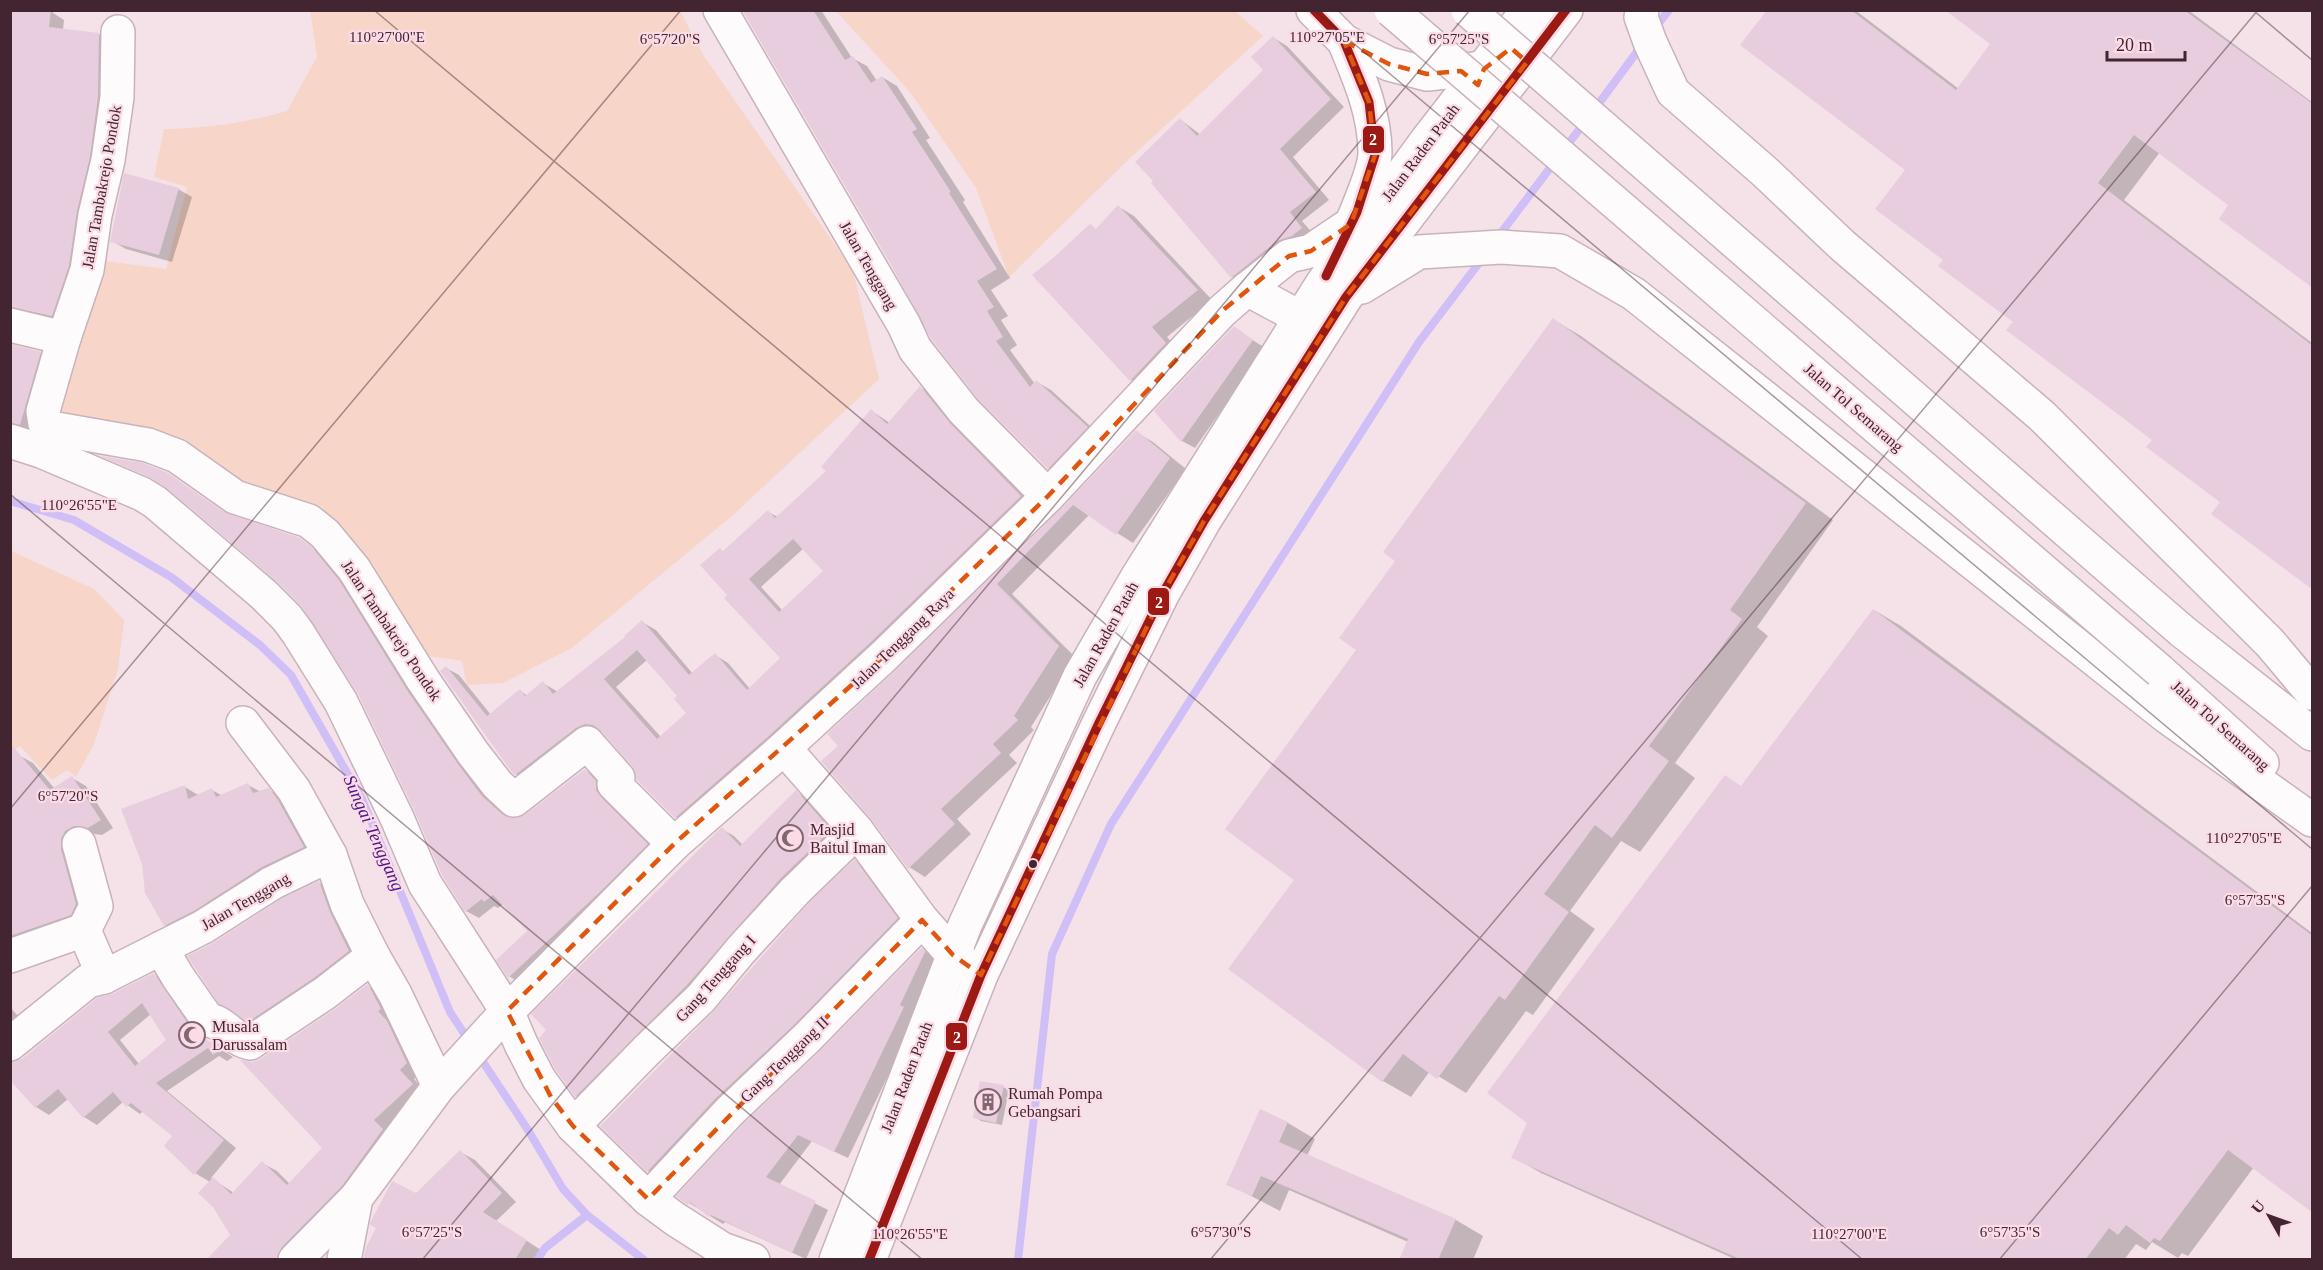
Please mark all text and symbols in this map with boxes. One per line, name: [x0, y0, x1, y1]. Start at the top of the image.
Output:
scale bar: [2107, 24, 2185, 62]
text: 110°27'00"E: [349, 29, 425, 45]
text: 110°27'05"E: [1289, 29, 1365, 45]
text: 6°57'20"S: [640, 31, 700, 47]
text: 6°57'25"S: [1429, 31, 1489, 47]
text: 20 m: [2116, 35, 2153, 55]
street label: Jalan Raden Patah: [1378, 100, 1462, 204]
street label: Jalan Tambakrejo Pondok: [79, 104, 125, 270]
line badge: 2: [1362, 125, 1385, 154]
text: 2: [1369, 131, 1377, 148]
street label: Jalan Tenggang: [835, 218, 901, 313]
street label: Jalan Tol Semarang: [1800, 360, 1907, 456]
text: 110°26'55"E: [41, 497, 117, 513]
street label: Jalan Tambakrejo Pondok: [337, 557, 445, 704]
street label: Jalan Raden Patah: [1070, 579, 1141, 690]
street label: Jalan Tenggang Raya: [847, 585, 958, 693]
line badge: 2: [1147, 587, 1170, 616]
text: 2: [1155, 594, 1163, 611]
street label: Jalan Tol Semarang: [2168, 677, 2273, 774]
water label: Sungai Tenggang: [339, 772, 409, 894]
text: 6°57'20"S: [38, 788, 98, 804]
place label: Masjid Baitul Iman: [810, 821, 886, 856]
mosque icon: Masjid Baitul Iman: [775, 823, 805, 853]
text: 110°27'05"E: [2206, 830, 2282, 846]
unlabelled marker: [1027, 858, 1039, 870]
street label: Jalan Tenggang: [198, 869, 293, 935]
text: 6°57'35"S: [2225, 892, 2285, 908]
street label: Gang Tenggang I: [672, 932, 759, 1026]
street label: Gang Tenggang II: [737, 1013, 833, 1106]
place label: Musala Darussalam: [212, 1018, 288, 1053]
street label: Jalan Raden Patah: [878, 1019, 935, 1135]
mosque icon: Musala Darussalam: [177, 1020, 207, 1050]
line badge: 2: [945, 1022, 968, 1051]
text: 2: [953, 1029, 961, 1046]
place label: Rumah Pompa Gebangsari: [1008, 1085, 1103, 1121]
building icon: Rumah Pompa Gebangsari: [973, 1087, 1003, 1117]
north arrow: [2239, 1186, 2299, 1246]
text: U: [2248, 1196, 2268, 1217]
text: 6°57'25"S: [402, 1224, 462, 1240]
text: 6°57'30"S: [1191, 1224, 1251, 1240]
text: 6°57'35"S: [1980, 1224, 2040, 1240]
text: 110°26'55"E: [872, 1226, 948, 1242]
text: 110°27'00"E: [1811, 1226, 1887, 1242]

